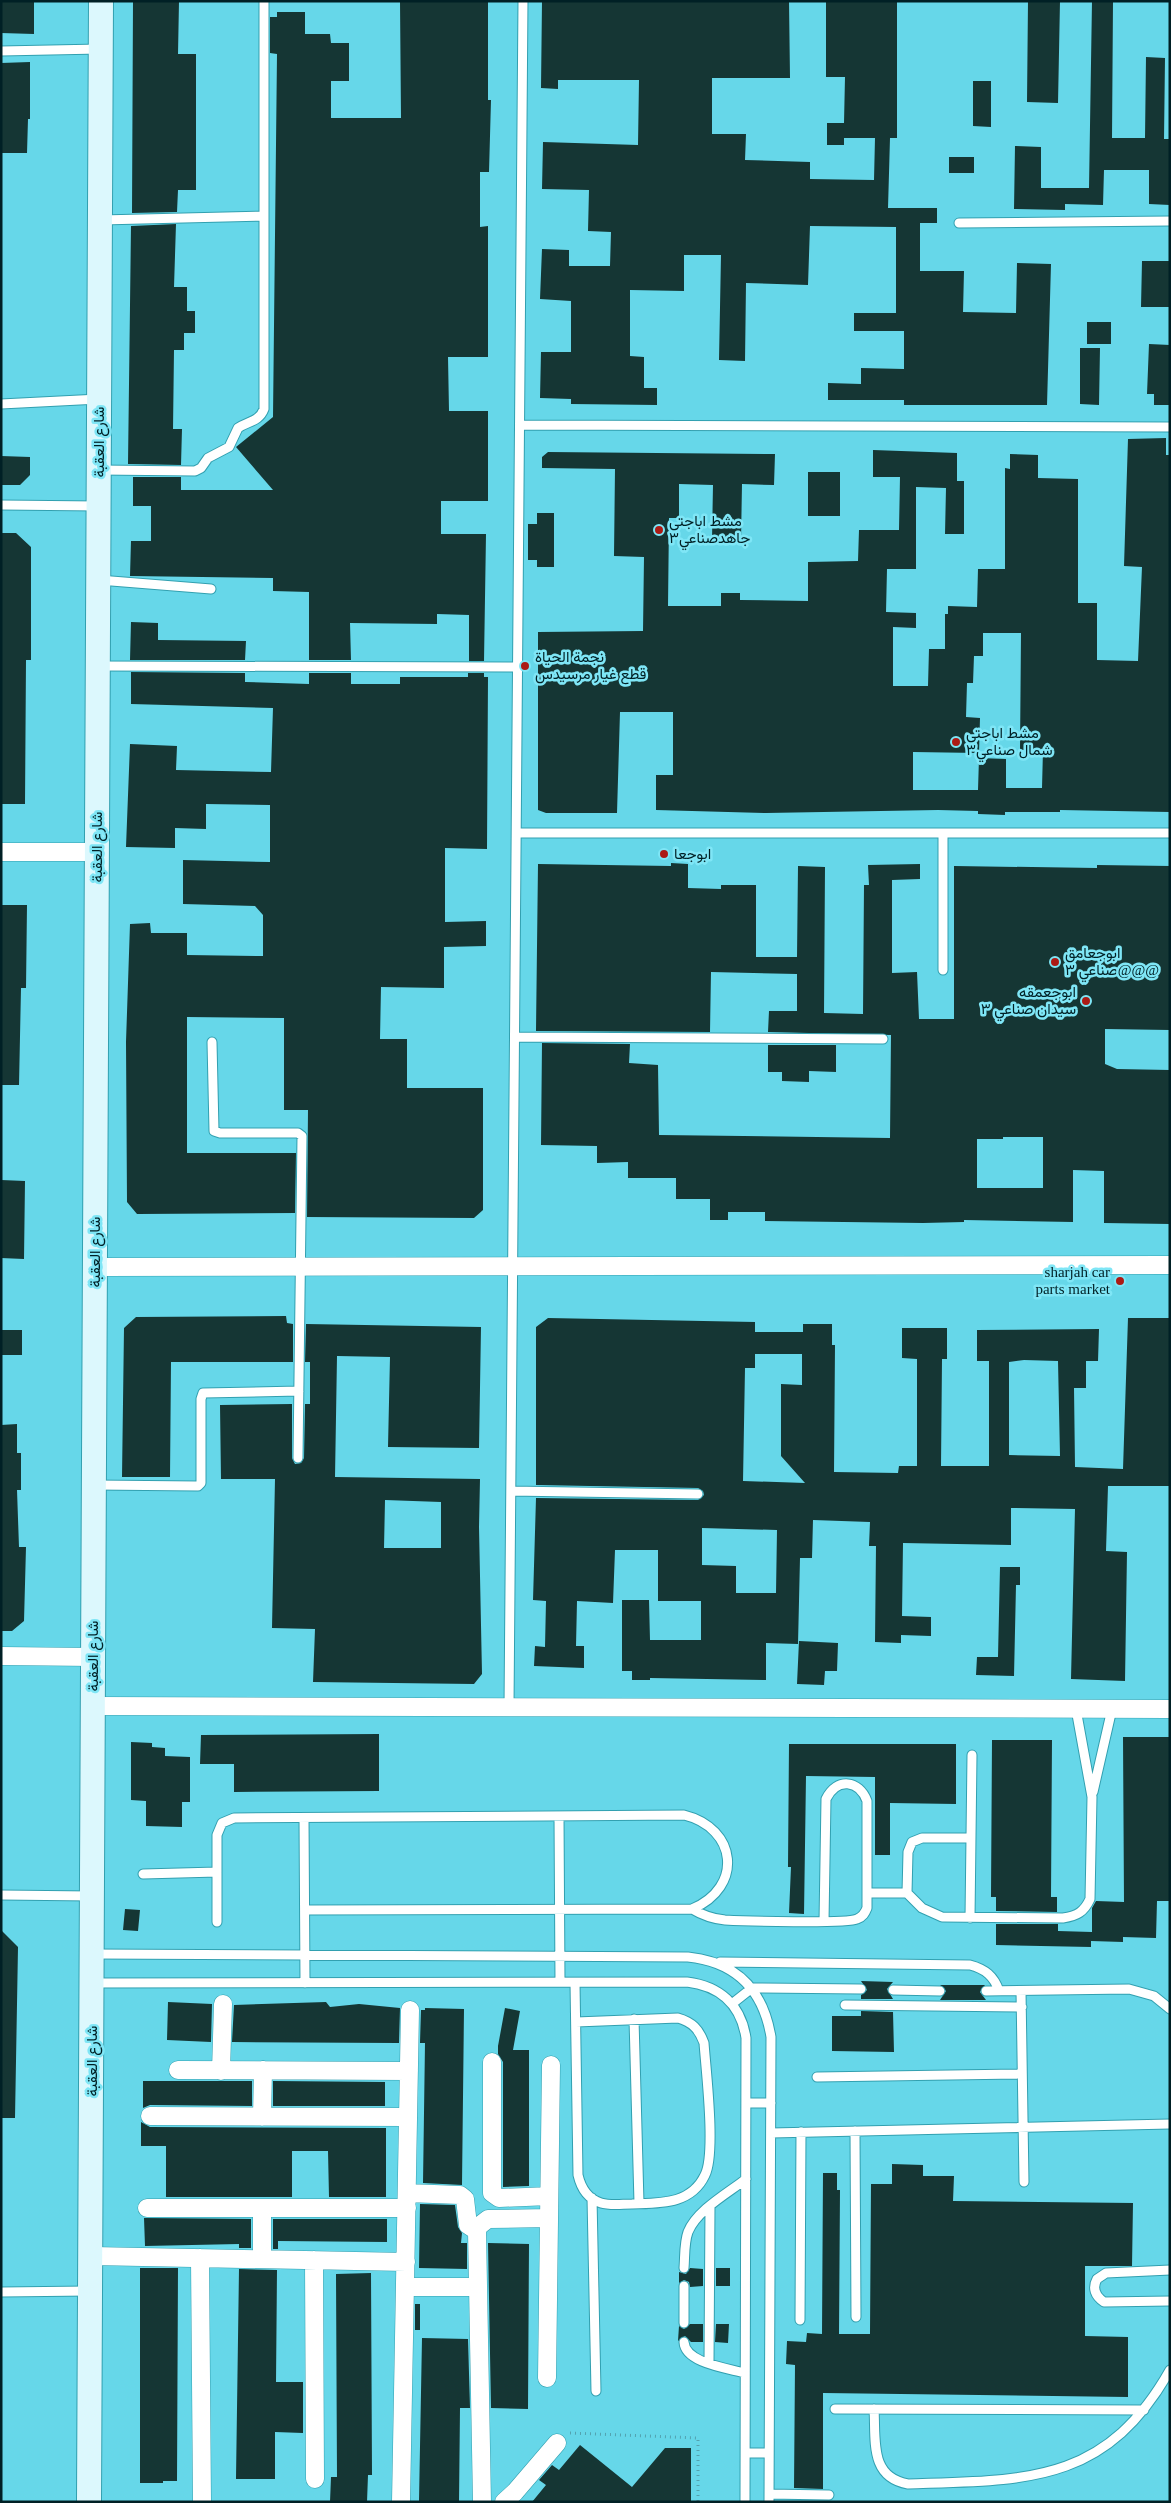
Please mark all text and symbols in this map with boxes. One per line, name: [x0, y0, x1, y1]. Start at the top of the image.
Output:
street label: شارع العقبة: [91, 406, 110, 477]
place label: مشط اباجتي جاهدصناعي٣: [669, 513, 750, 551]
marker: مشط اباجتي جاهدصناعي٣: [653, 524, 665, 536]
place label: نجمة الحياة قطع غيار مرسيدس: [535, 649, 647, 685]
marker: نجمة الحياة قطع غيار مرسيدس: [519, 660, 531, 672]
place label: مشط اباجتي شمال صناعي٣: [966, 725, 1053, 763]
marker: مشط اباجتي شمال صناعي٣: [950, 736, 962, 748]
street label: شارع العقبة: [89, 811, 108, 882]
place label: ابوجعا: [674, 846, 711, 863]
marker: ابوجعا: [658, 848, 670, 860]
place label: ابوجعامق صناعي ٣@@@: [1065, 945, 1159, 983]
marker: ابوجعامق صناعي ٣@@@: [1049, 956, 1061, 968]
place label: ابوجعمقه سيدان صناعي ٣: [981, 984, 1076, 1022]
marker: ابوجعمقه سيدان صناعي ٣: [1080, 995, 1092, 1007]
street label: شارع العقبة: [87, 1216, 106, 1287]
place label: sharjah car parts market: [1035, 1264, 1111, 1297]
marker: sharjah car parts market: [1114, 1275, 1126, 1287]
street label: شارع العقبة: [85, 1620, 104, 1691]
street label: شارع العقبة: [84, 2025, 103, 2096]

